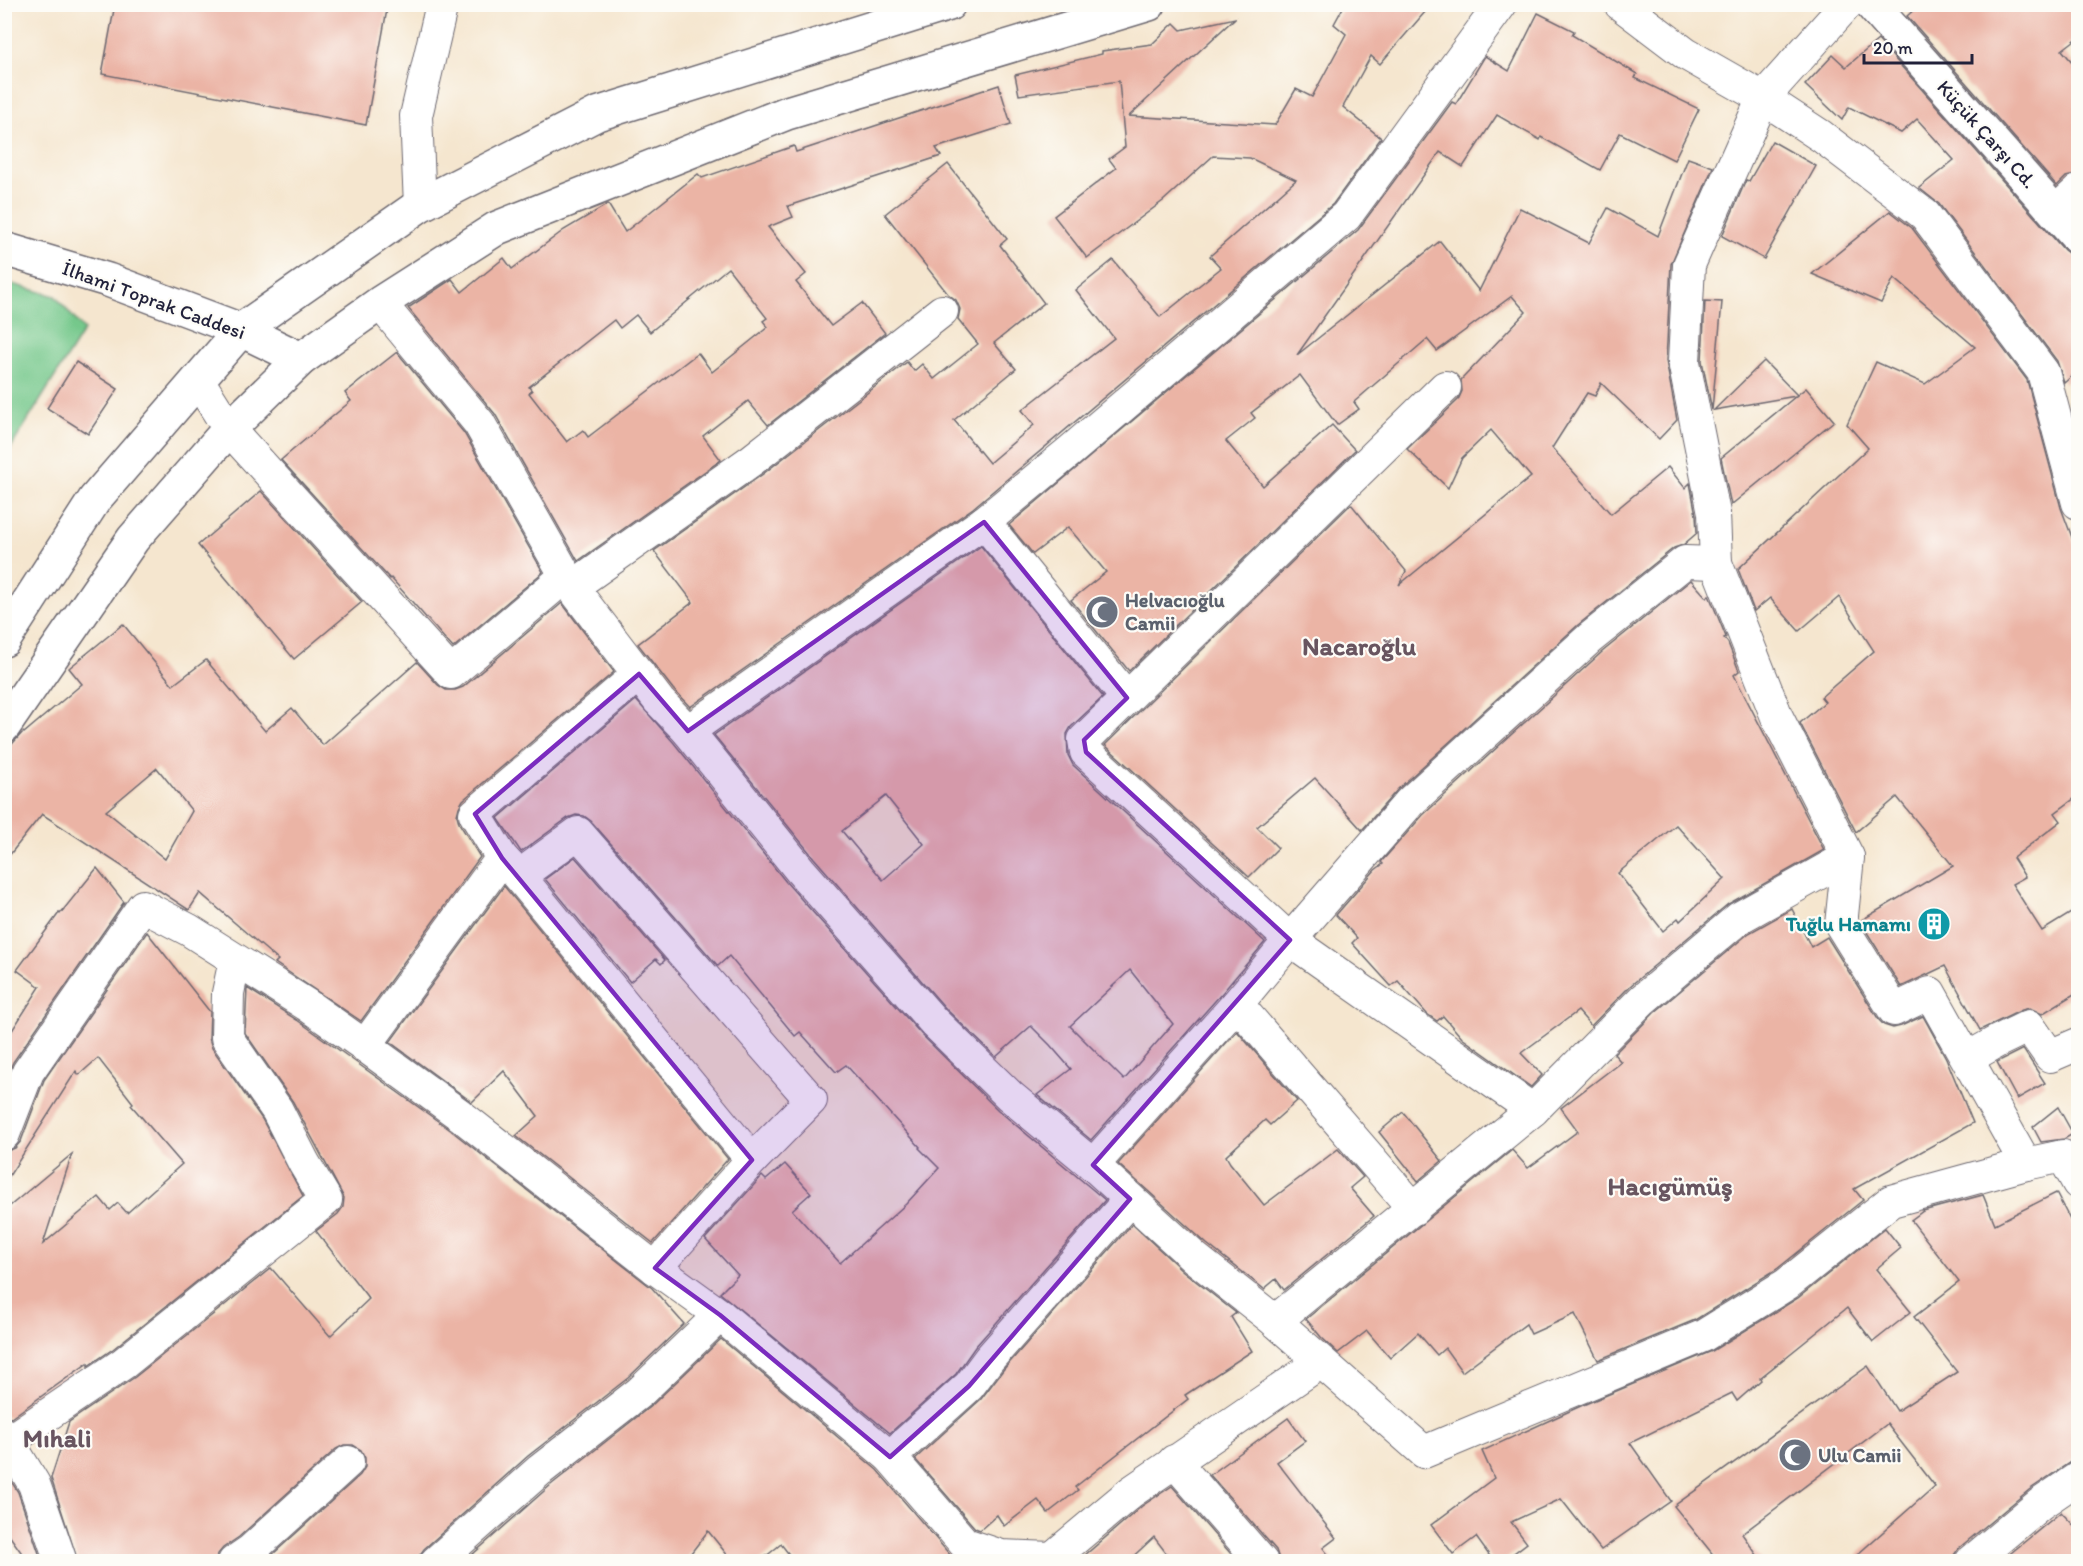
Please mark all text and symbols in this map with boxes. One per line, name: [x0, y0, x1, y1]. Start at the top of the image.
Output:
scale bar: [1864, 27, 1972, 65]
text: 20 m: [1873, 37, 1913, 59]
street label: Küçük Çarşı Cd.: [1932, 75, 2042, 193]
street label: İlhami Toprak Caddesi: [59, 256, 249, 344]
place label: Helvacıoğlu Camii: [1125, 588, 1225, 635]
mosque icon: Helvacıoğlu Camii: [1084, 594, 1120, 630]
district label: Nacaroğlu: [1302, 630, 1417, 662]
building icon: Tuğlu Hamamı: [1916, 906, 1952, 942]
place label: Tuğlu Hamamı: [1785, 912, 1911, 937]
district label: Hacıgümüş: [1608, 1170, 1732, 1202]
district label: Mıhali: [23, 1422, 91, 1454]
mosque icon: Ulu Camii: [1777, 1437, 1813, 1473]
place label: Ulu Camii: [1818, 1443, 1901, 1467]

